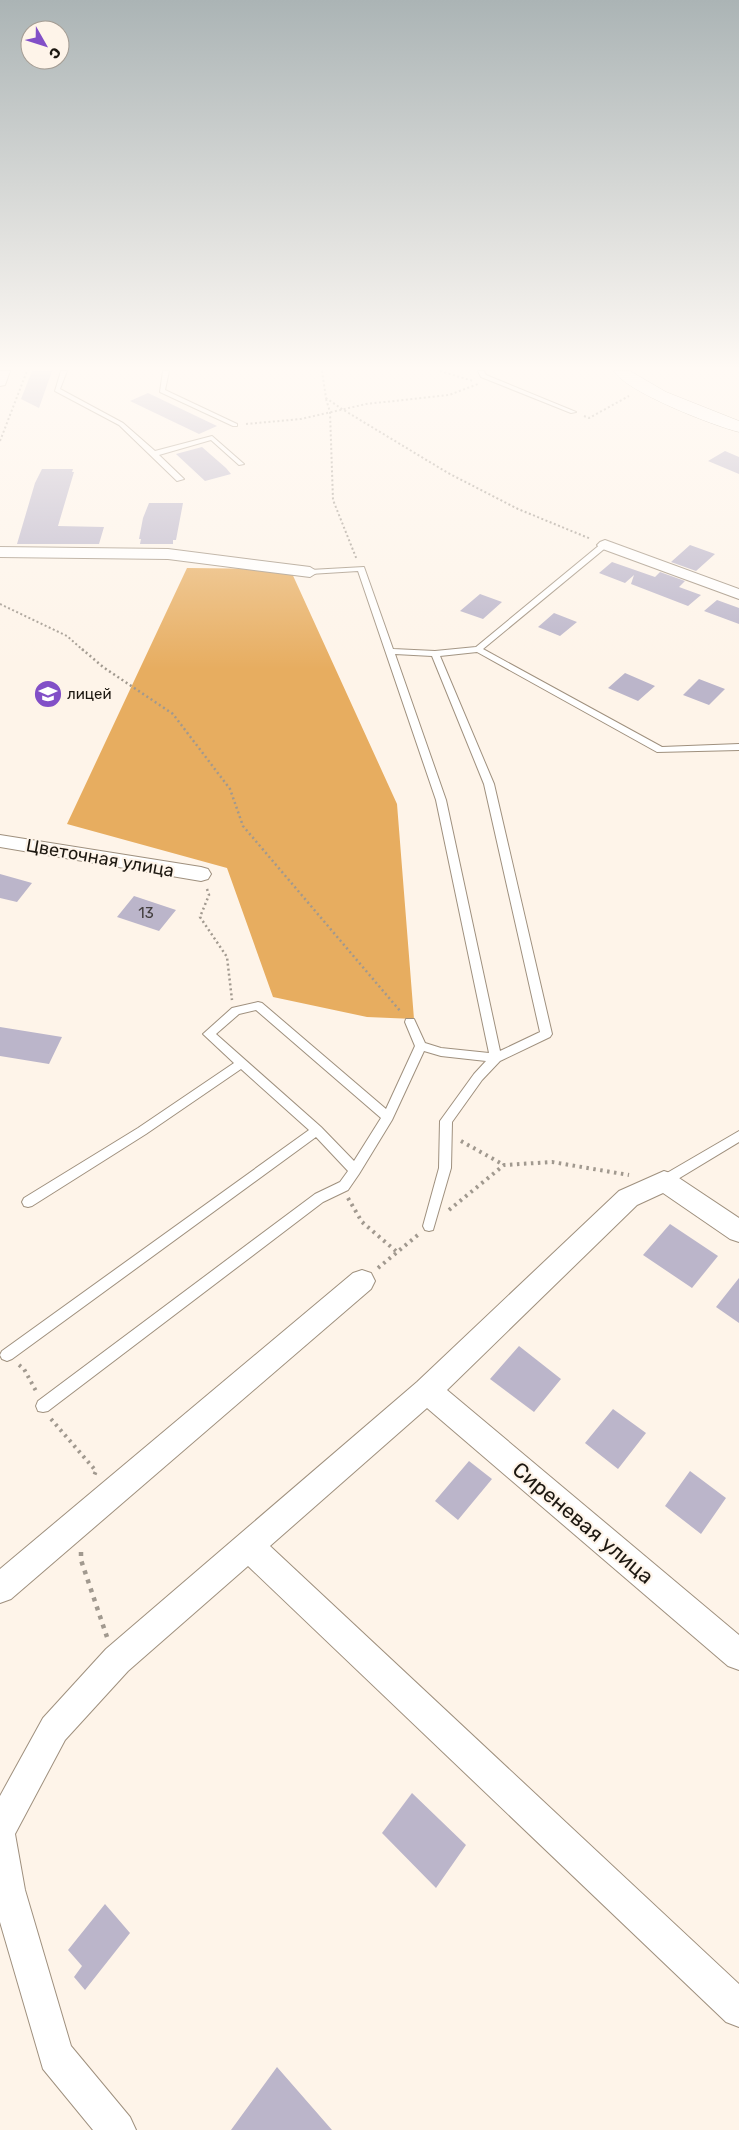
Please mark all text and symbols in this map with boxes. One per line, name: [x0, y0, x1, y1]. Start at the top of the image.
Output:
north arrow: [20, 20, 70, 70]
text: С: [45, 44, 64, 62]
school or university icon: лицей: [33, 679, 63, 709]
place label: лицей: [67, 685, 112, 703]
street label: Цветочная улица: [24, 834, 176, 882]
house number: 13: [138, 904, 154, 922]
street label: Сиреневая улица: [508, 1456, 659, 1589]

